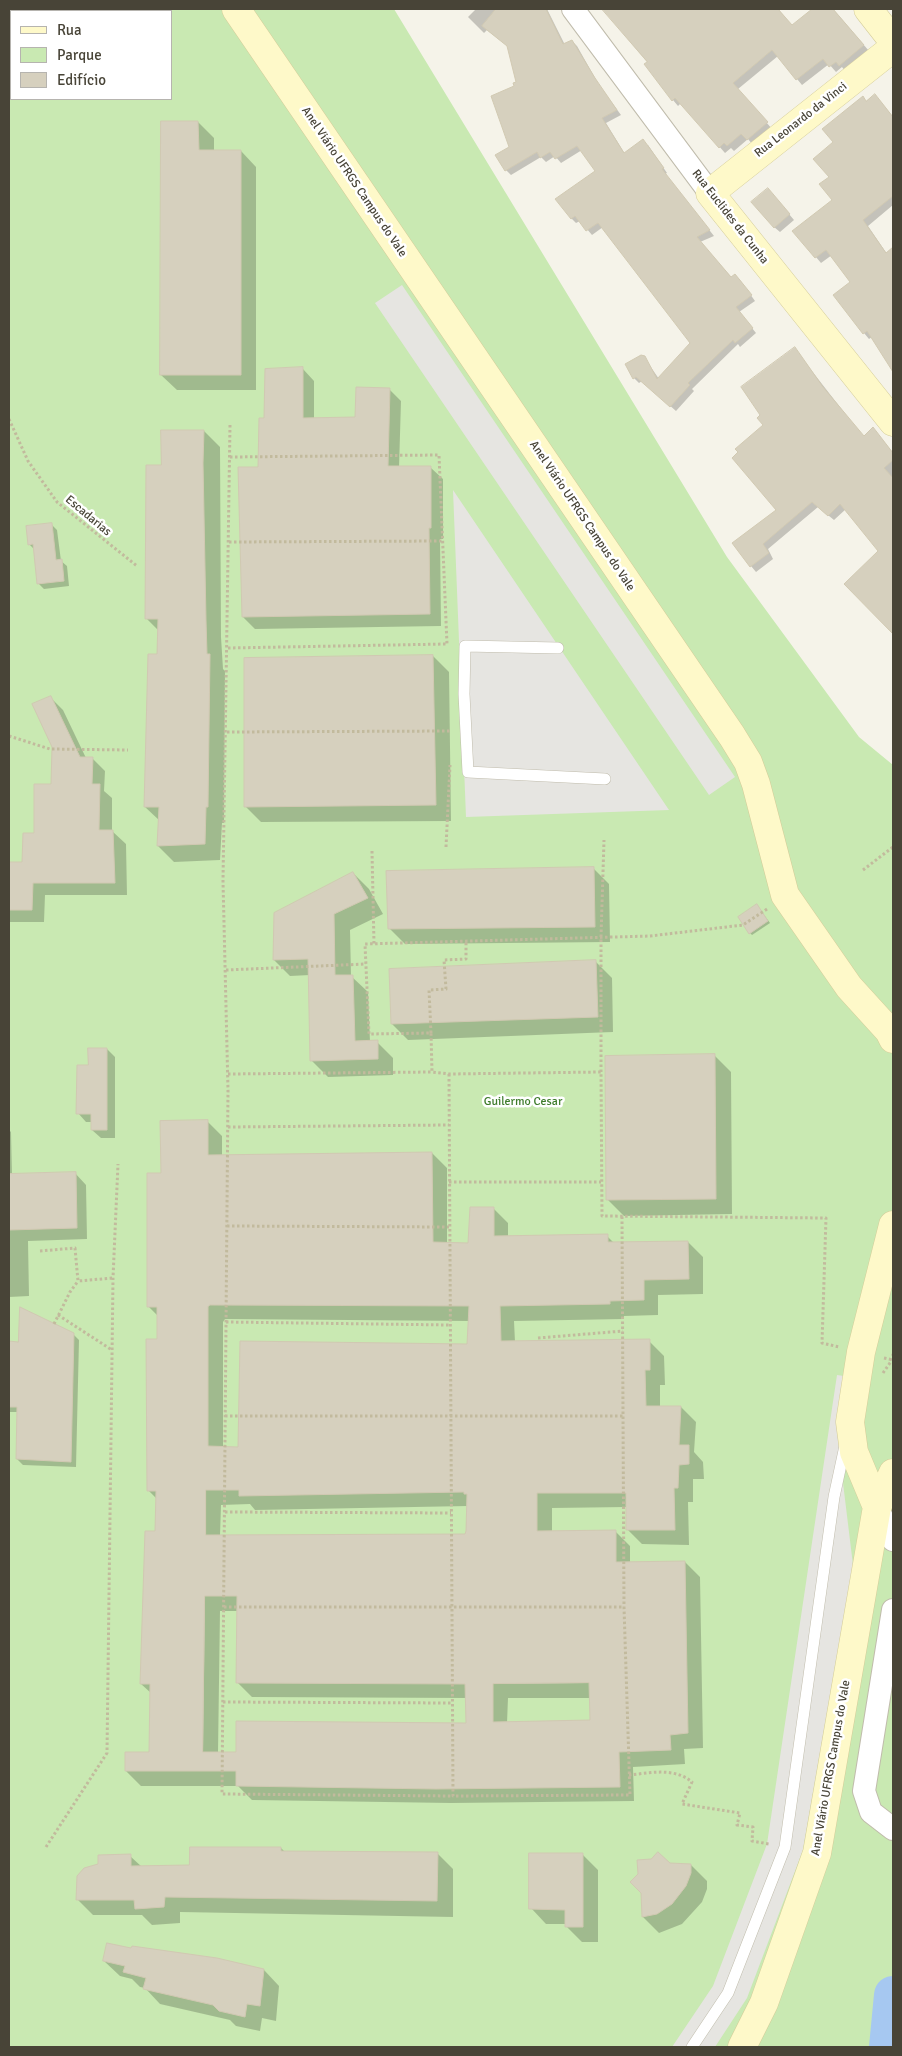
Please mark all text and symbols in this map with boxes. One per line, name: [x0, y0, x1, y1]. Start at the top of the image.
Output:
legend: [10, 10, 172, 100]
text: Rua: [57, 21, 82, 39]
text: Parque: [57, 46, 102, 64]
text: Edifício: [57, 71, 106, 89]
street label: Rua Leonardo da Vinci: [752, 79, 850, 161]
street label: Anel Viário UFRGS Campus do Vale: [298, 104, 410, 260]
street label: Rua Euclides da Cunha: [689, 167, 771, 267]
street label: Anel Viário UFRGS Campus do Vale: [526, 438, 638, 594]
street label: Escadarias: [62, 493, 114, 539]
park label: Guilermo Cesar: [484, 1095, 562, 1109]
street label: Anel Viário UFRGS Campus do Vale: [808, 1679, 854, 1857]

